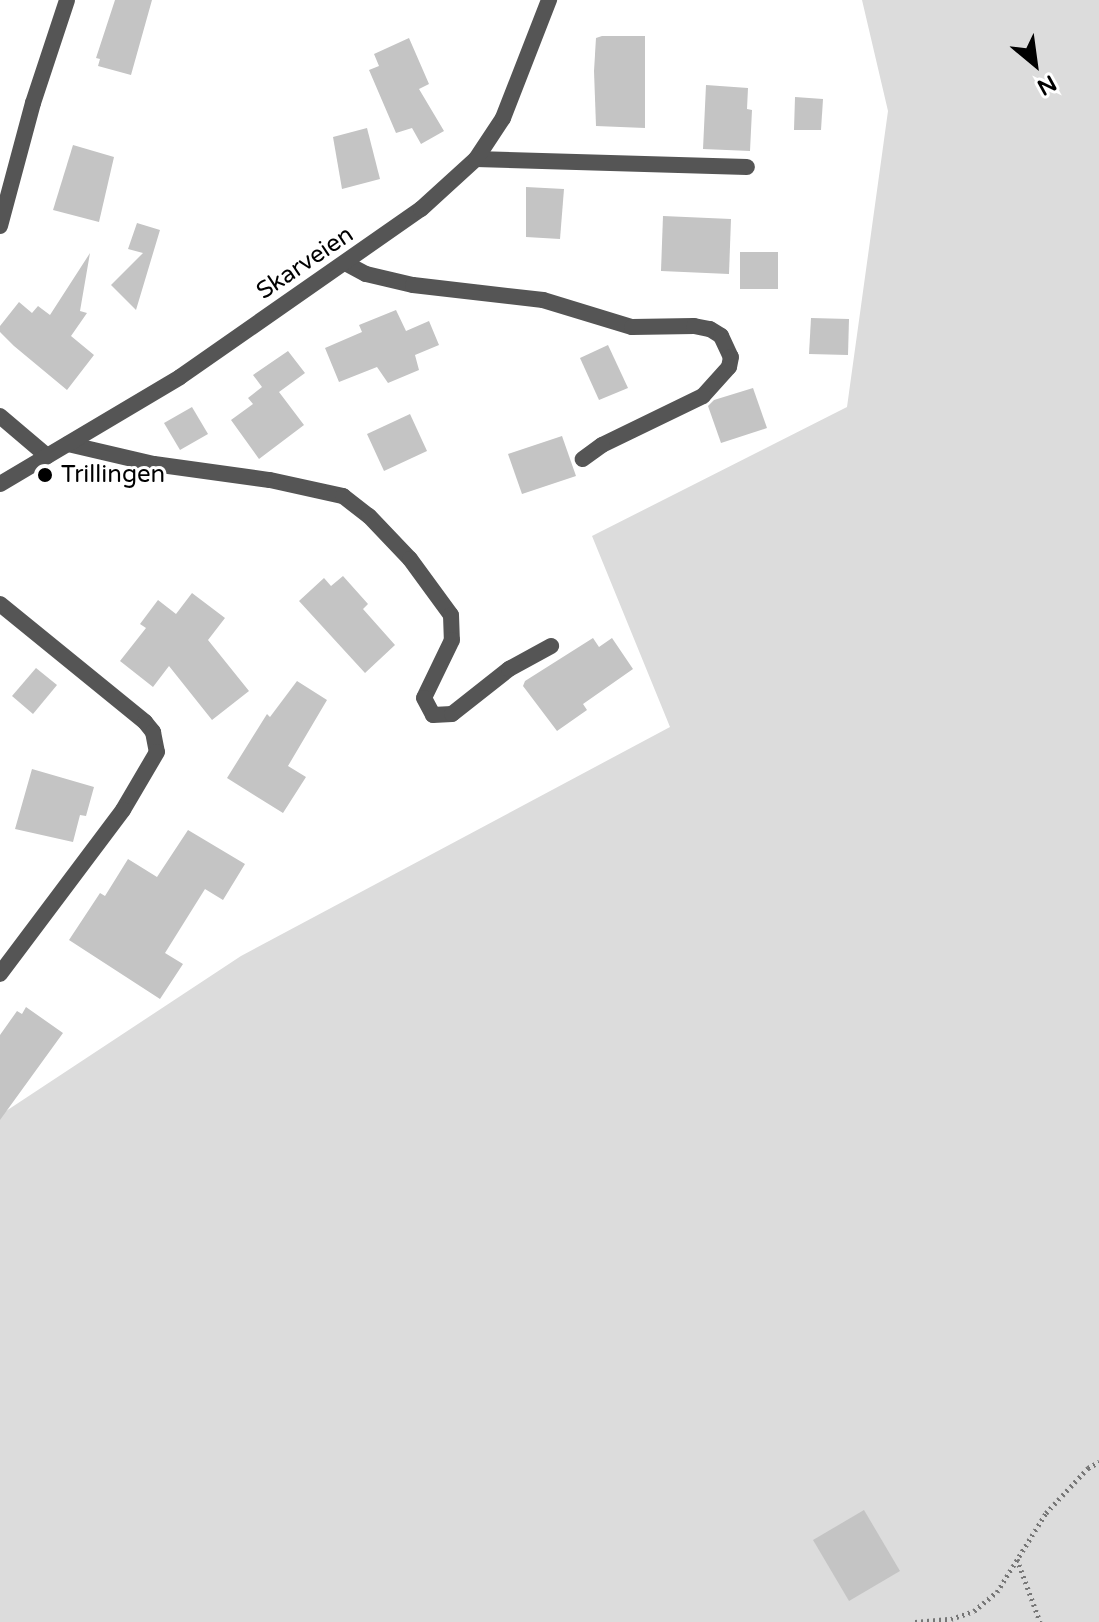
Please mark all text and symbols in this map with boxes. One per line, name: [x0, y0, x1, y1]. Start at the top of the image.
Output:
north arrow: [995, 24, 1075, 104]
text: N: [1033, 69, 1061, 101]
street label: Skarveien: [251, 220, 359, 306]
place label: Trillingen: [61, 461, 165, 489]
marker: Trillingen: [36, 466, 54, 484]

